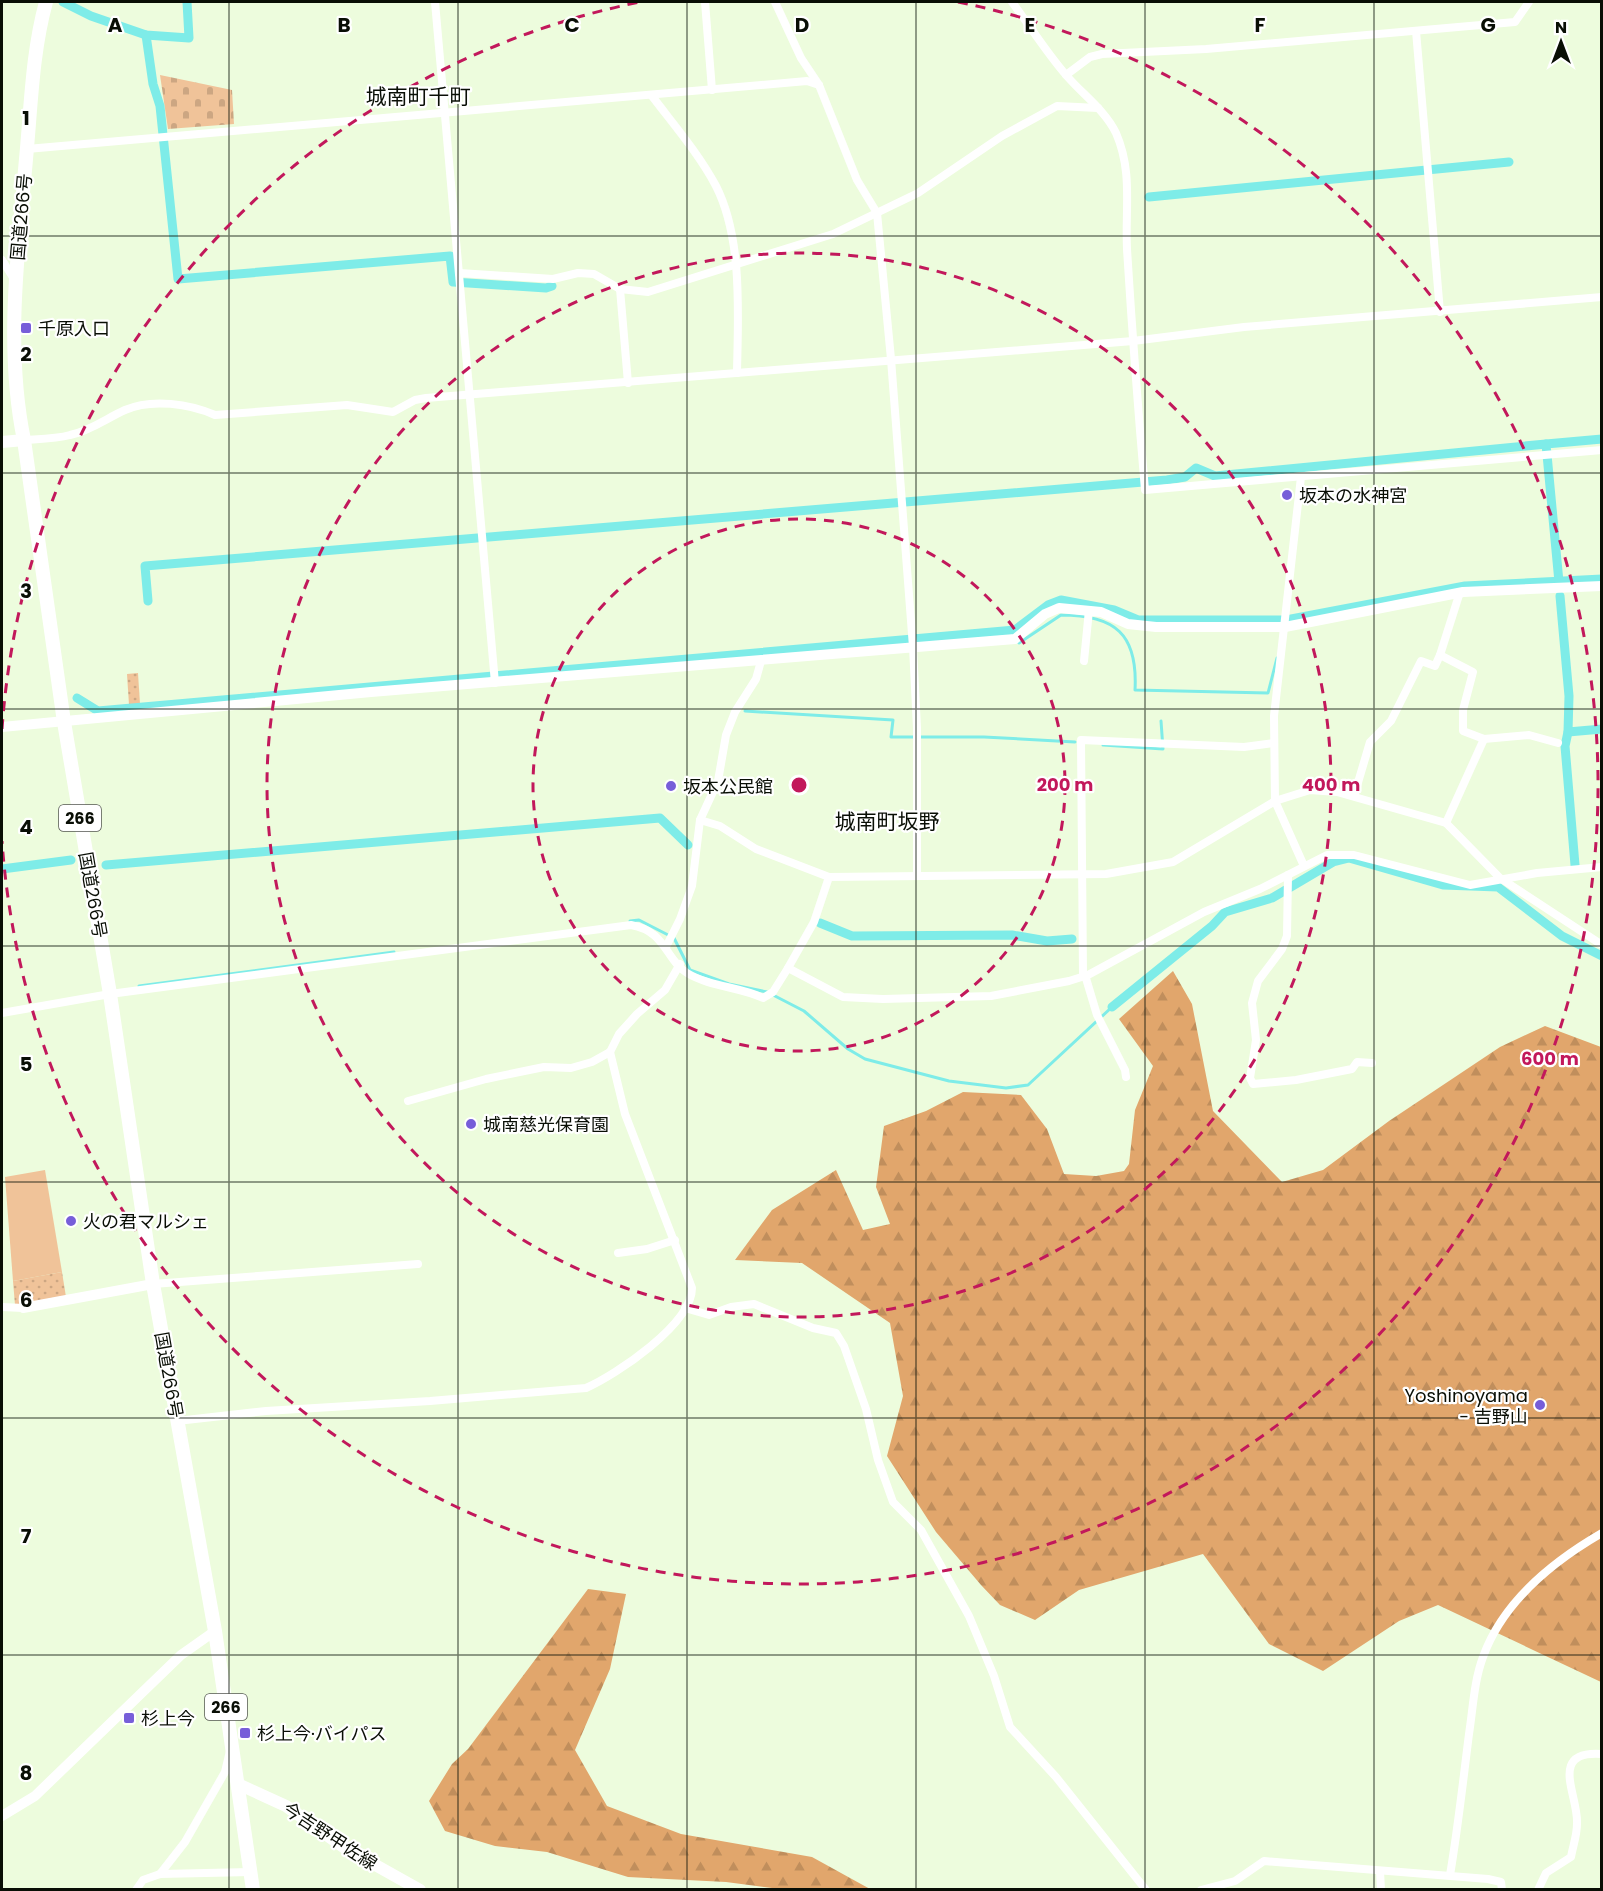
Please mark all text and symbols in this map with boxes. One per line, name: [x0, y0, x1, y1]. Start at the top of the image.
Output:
text: A: [108, 11, 123, 39]
text: B: [337, 11, 351, 39]
text: C: [564, 11, 580, 39]
text: D: [795, 11, 809, 39]
text: E: [1025, 11, 1035, 39]
text: F: [1255, 11, 1266, 39]
text: G: [1480, 11, 1496, 39]
north arrow: [1531, 12, 1591, 72]
text: N: [1555, 16, 1567, 39]
district label: 城南町千町: [366, 82, 471, 111]
text: 1: [22, 104, 30, 132]
street label: 国道266号: [5, 172, 37, 262]
place label: 千原入口: [38, 316, 110, 341]
marker: 千原入口: [19, 321, 33, 335]
text: 2: [20, 340, 32, 368]
place label: 坂本の水神宮: [1299, 483, 1407, 508]
marker: 坂本の水神宮: [1280, 488, 1294, 502]
text: 3: [20, 577, 32, 605]
text: 200 m: [1037, 772, 1093, 797]
text: 400 m: [1302, 772, 1360, 797]
place label: 坂本公民館: [683, 774, 773, 799]
centre of rings: [789, 775, 809, 795]
marker: 坂本公民館: [664, 779, 678, 793]
road number: 266: [59, 805, 101, 831]
district label: 城南町坂野: [835, 807, 940, 836]
text: 4: [19, 813, 33, 841]
street label: 国道266号: [73, 850, 113, 940]
text: 600 m: [1521, 1046, 1579, 1071]
text: 5: [20, 1050, 33, 1078]
place label: 城南慈光保育園: [483, 1112, 609, 1137]
marker: 城南慈光保育園: [464, 1117, 478, 1131]
place label: 火の君マルシェ: [83, 1209, 209, 1234]
marker: 火の君マルシェ: [64, 1214, 78, 1228]
text: 6: [20, 1286, 32, 1314]
street label: 国道266号: [149, 1330, 189, 1420]
place label: Yoshinoyama - 吉野山: [1405, 1383, 1528, 1429]
marker: Yoshinoyama - 吉野山: [1533, 1398, 1547, 1412]
text: 7: [21, 1522, 32, 1550]
road number: 266: [205, 1694, 247, 1720]
place label: 杉上今: [141, 1706, 195, 1731]
marker: 杉上今: [122, 1711, 136, 1725]
place label: 杉上今·バイパス: [257, 1721, 386, 1746]
marker: 杉上今·バイパス: [238, 1726, 252, 1740]
text: 8: [20, 1759, 32, 1787]
street label: 今吉野甲佐線: [278, 1796, 382, 1876]

